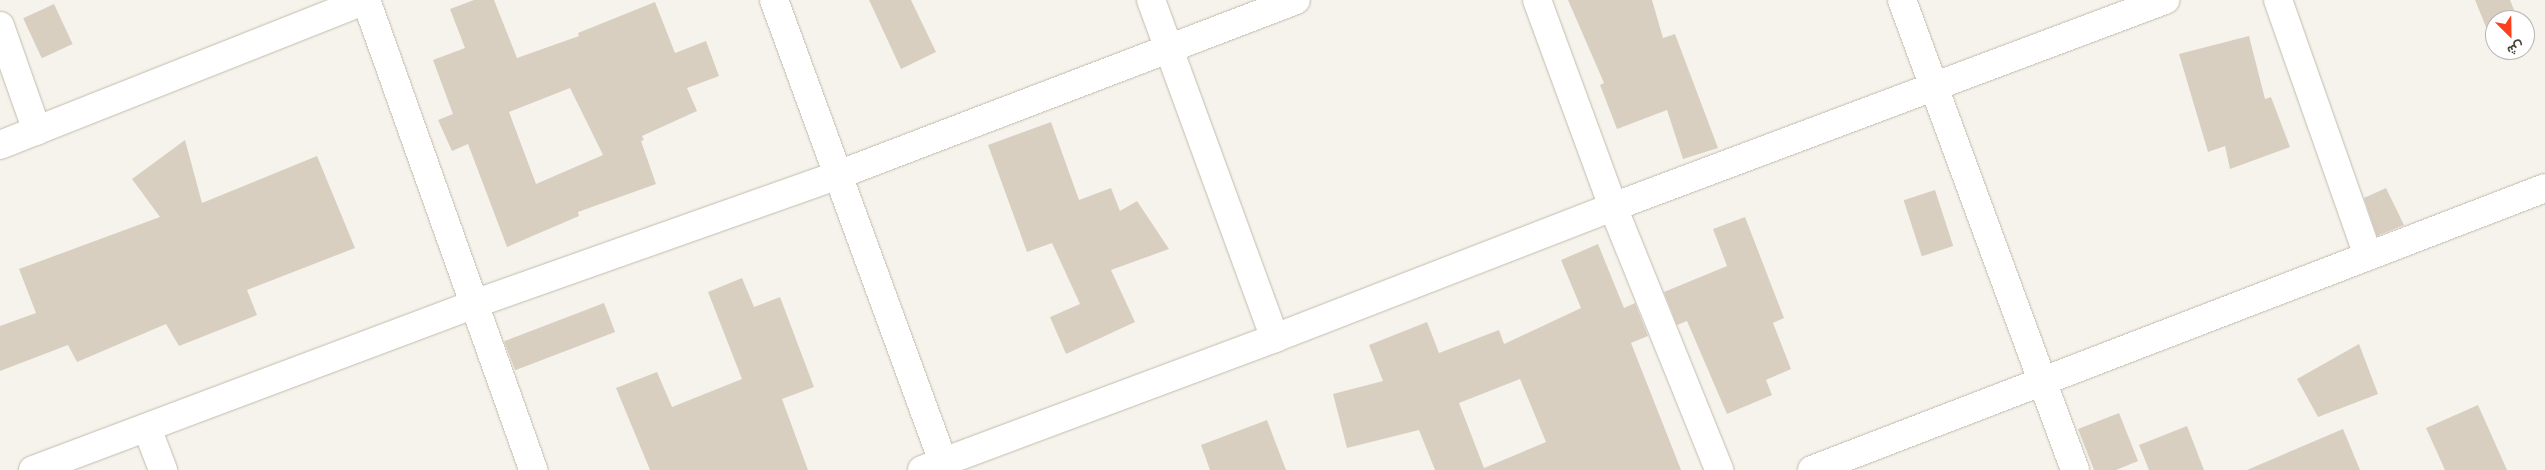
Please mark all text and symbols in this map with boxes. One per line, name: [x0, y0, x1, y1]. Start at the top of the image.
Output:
north arrow: [2485, 10, 2535, 60]
text: ش: [2505, 37, 2527, 59]

